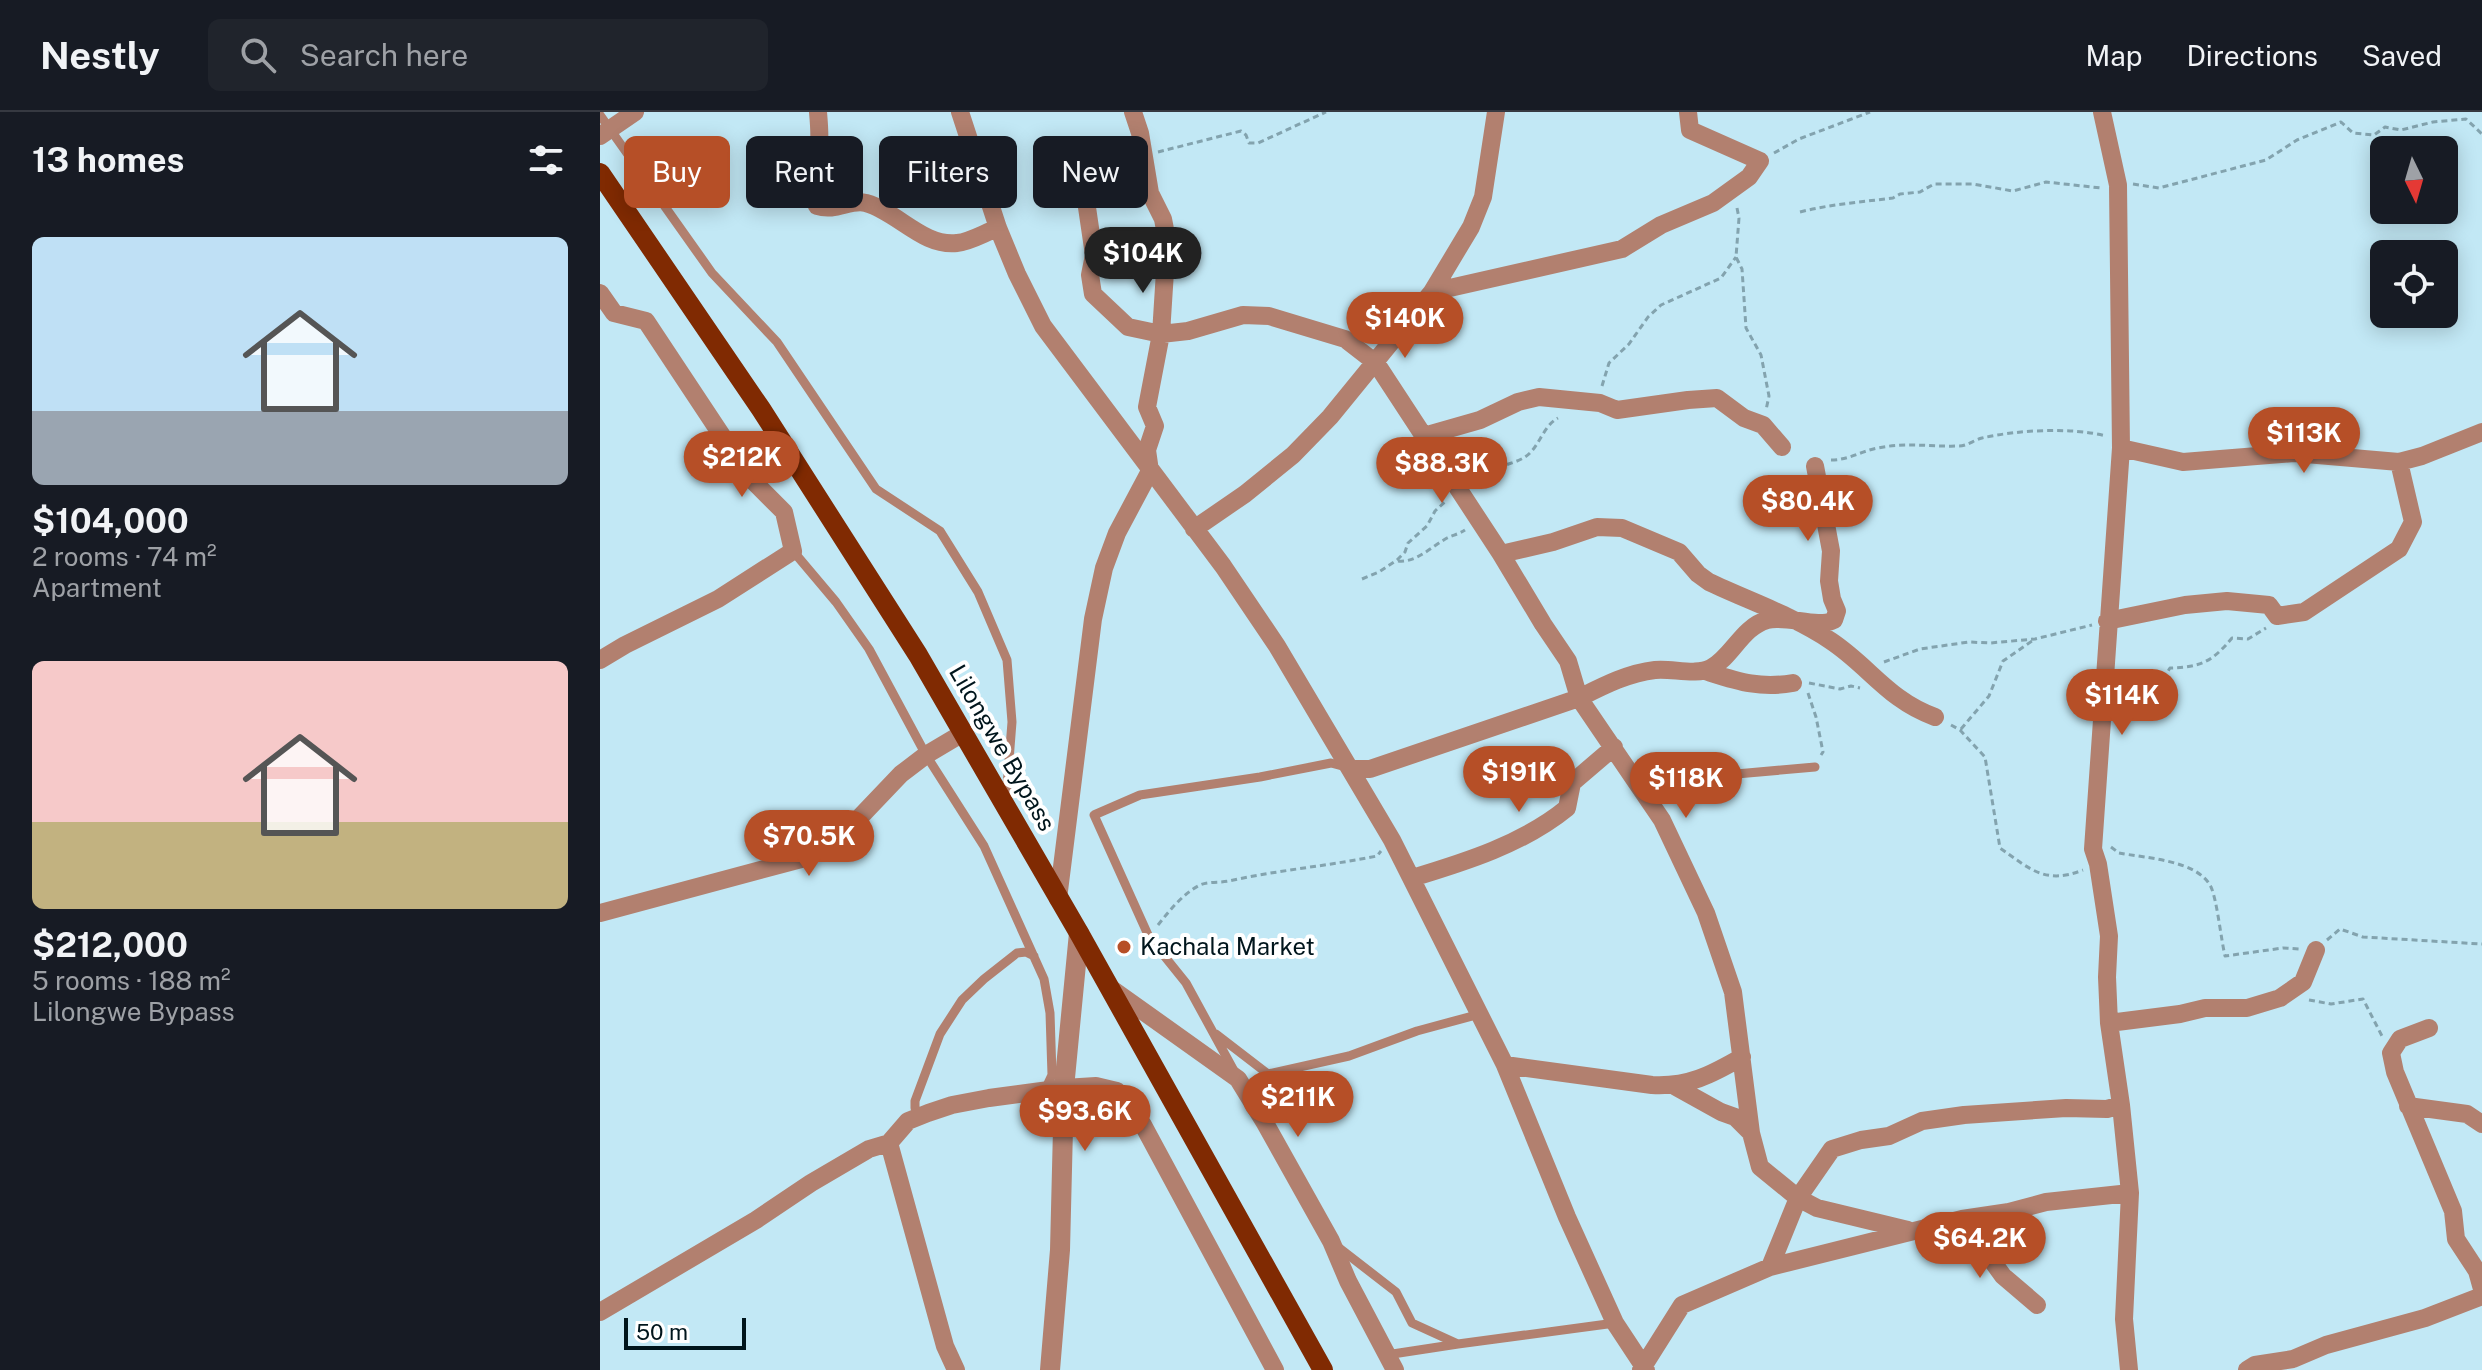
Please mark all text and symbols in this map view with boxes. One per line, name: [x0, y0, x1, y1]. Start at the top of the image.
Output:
search box: [208, 19, 768, 91]
text: Nestly: [40, 33, 160, 78]
icon: search: [236, 33, 280, 77]
text: Search here: [300, 37, 468, 73]
text: Map: [2086, 39, 2142, 72]
text: Directions: [2186, 39, 2318, 72]
text: Saved: [2362, 39, 2442, 72]
chip: Buy: [624, 136, 730, 208]
chip: Rent: [746, 136, 863, 208]
chip: Filters: [879, 136, 1017, 208]
chip: New: [1033, 136, 1148, 208]
north arrow: [2370, 136, 2458, 224]
map controls: [2370, 136, 2458, 328]
icon: filters: [524, 138, 568, 182]
text: 13 homes: [32, 140, 184, 180]
pin: $104K: [1087, 227, 1199, 295]
text: $104K: [1102, 237, 1184, 268]
button: locate: [2370, 240, 2458, 328]
icon: home: [228, 289, 372, 433]
pin: $140K: [1349, 292, 1461, 360]
text: $140K: [1364, 302, 1446, 333]
pin: $113K: [2248, 407, 2360, 475]
text: $113K: [2266, 417, 2342, 448]
pin: $212K: [686, 431, 798, 499]
pin: $88.3K: [1377, 437, 1507, 505]
text: $212K: [702, 441, 782, 472]
text: $88.3K: [1394, 447, 1490, 478]
pin: $80.4K: [1743, 475, 1873, 543]
text: $80.4K: [1761, 485, 1855, 516]
text: $104,000: [32, 501, 189, 541]
text: 2 rooms · 74 m²: [32, 541, 217, 572]
text: Apartment: [32, 572, 162, 603]
street label: Lilongwe Bypass: [944, 659, 1062, 836]
pin: $114K: [2066, 669, 2178, 737]
text: $114K: [2084, 679, 2160, 710]
icon: home: [228, 713, 372, 857]
pin: $191K: [1463, 746, 1575, 814]
pin: $118K: [1630, 752, 1742, 820]
text: $191K: [1481, 756, 1557, 787]
text: $118K: [1648, 762, 1724, 793]
pin: $70.5K: [744, 810, 874, 878]
text: $70.5K: [762, 820, 856, 851]
text: $212,000: [32, 925, 188, 965]
place label: Kachala Market: [1140, 932, 1315, 960]
marker: Kachala Market: [1115, 938, 1133, 956]
text: 5 rooms · 188 m²: [32, 965, 231, 996]
text: Lilongwe Bypass: [32, 996, 235, 1027]
pin: $211K: [1242, 1071, 1354, 1139]
text: $211K: [1260, 1081, 1336, 1112]
pin: $93.6K: [1020, 1085, 1150, 1153]
text: $93.6K: [1038, 1095, 1132, 1126]
pin: $64.2K: [1915, 1212, 2045, 1280]
text: $64.2K: [1933, 1222, 2027, 1253]
scale bar: [624, 1314, 746, 1350]
text: 50 m: [636, 1319, 688, 1345]

